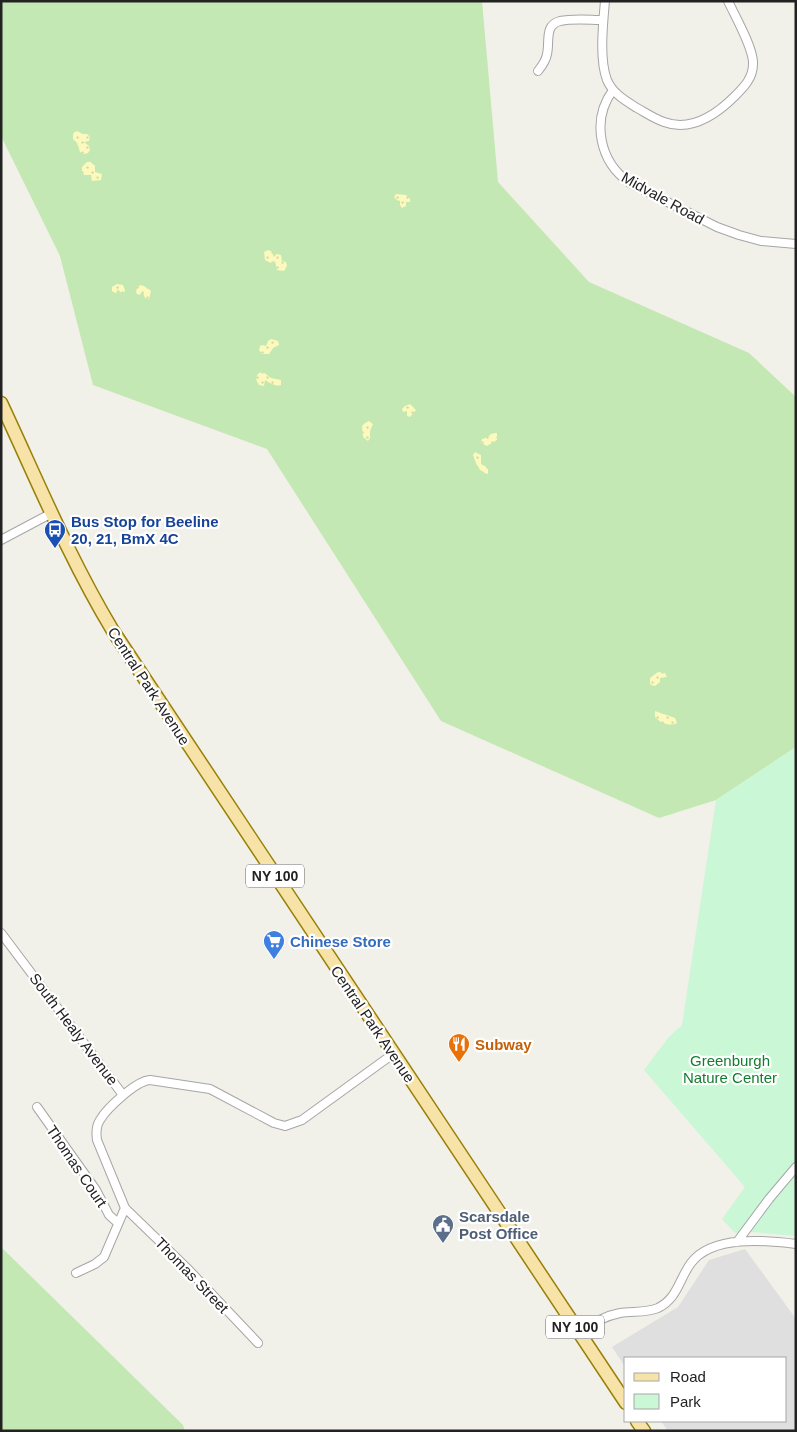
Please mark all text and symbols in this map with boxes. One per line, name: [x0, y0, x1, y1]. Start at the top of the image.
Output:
street label: Midvale Road: [619, 168, 707, 228]
place label: Bus Stop for Beeline 20, 21, BmX 4C: [71, 513, 219, 547]
bus stop icon: Bus Stop for Beeline 20, 21, BmX 4C: [43, 518, 67, 549]
street label: Central Park Avenue: [104, 624, 194, 748]
road number: NY 100: [246, 864, 304, 888]
supermarket icon: Chinese Store: [262, 929, 286, 960]
place label: Chinese Store: [290, 933, 391, 950]
street label: Central Park Avenue: [328, 962, 418, 1086]
street label: South Healy Avenue: [26, 970, 122, 1088]
restaurant icon: Subway: [447, 1032, 471, 1063]
place label: Subway: [475, 1036, 532, 1053]
park label: Greenburgh Nature Center: [683, 1052, 777, 1086]
street label: Thomas Court: [43, 1122, 111, 1211]
place label: Scarsdale Post Office: [459, 1208, 538, 1242]
public building icon: Scarsdale Post Office: [431, 1213, 455, 1244]
street label: Thomas Street: [152, 1234, 233, 1317]
road number: NY 100: [546, 1315, 604, 1338]
legend: [624, 1357, 787, 1422]
text: Road: [670, 1368, 706, 1385]
text: Park: [670, 1393, 701, 1410]

